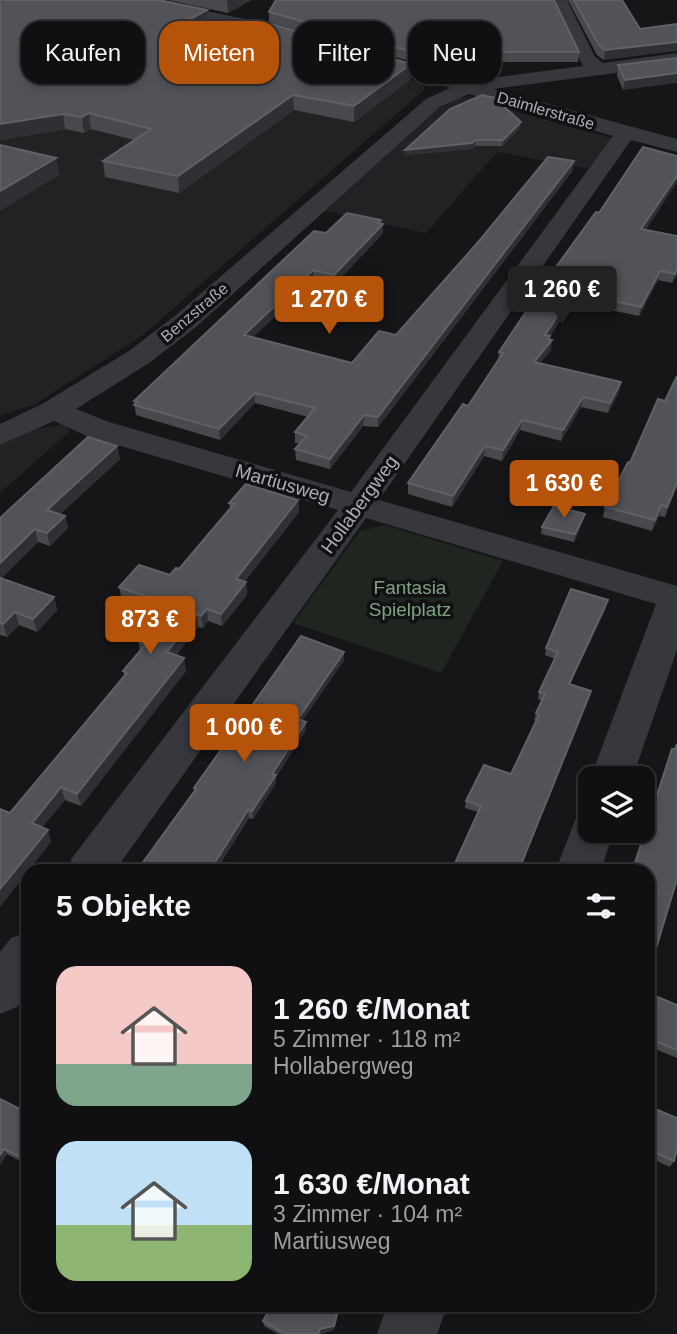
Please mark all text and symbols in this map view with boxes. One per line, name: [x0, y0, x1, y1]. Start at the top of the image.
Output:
chip: Kaufen: [21, 21, 145, 84]
chip: Mieten: [159, 21, 279, 84]
chip: Filter: [293, 21, 394, 84]
chip: Neu: [408, 21, 501, 84]
street label: Daimlerstraße: [495, 88, 597, 133]
pin: 1 260 €: [497, 266, 627, 326]
pin: 1 270 €: [264, 276, 394, 336]
text: 1 260 €: [524, 276, 600, 302]
street label: Benzstraße: [158, 280, 231, 345]
text: 1 270 €: [291, 286, 367, 312]
street label: Hollabergweg: [317, 451, 402, 557]
street label: Martiusweg: [233, 460, 332, 507]
pin: 1 630 €: [499, 461, 629, 520]
text: 1 630 €: [526, 470, 602, 496]
park label: Fantasia Spielplatz: [369, 577, 451, 620]
pin: 873 €: [101, 596, 199, 656]
text: 873 €: [121, 606, 179, 632]
pin: 1 000 €: [179, 704, 309, 764]
text: 1 000 €: [206, 714, 282, 740]
map controls: [578, 766, 655, 843]
button: layers: [578, 766, 655, 843]
icon: filters: [582, 887, 620, 925]
text: 5 Objekte: [56, 889, 191, 922]
text: 1 260 €/Monat: [273, 992, 470, 1025]
icon: home: [112, 994, 196, 1078]
text: 5 Zimmer · 118 m²: [273, 1026, 460, 1052]
text: Hollabergweg: [273, 1053, 414, 1079]
text: 1 630 €/Monat: [273, 1167, 470, 1200]
icon: home: [112, 1169, 196, 1253]
text: 3 Zimmer · 104 m²: [273, 1201, 462, 1227]
text: Martiusweg: [273, 1228, 391, 1254]

